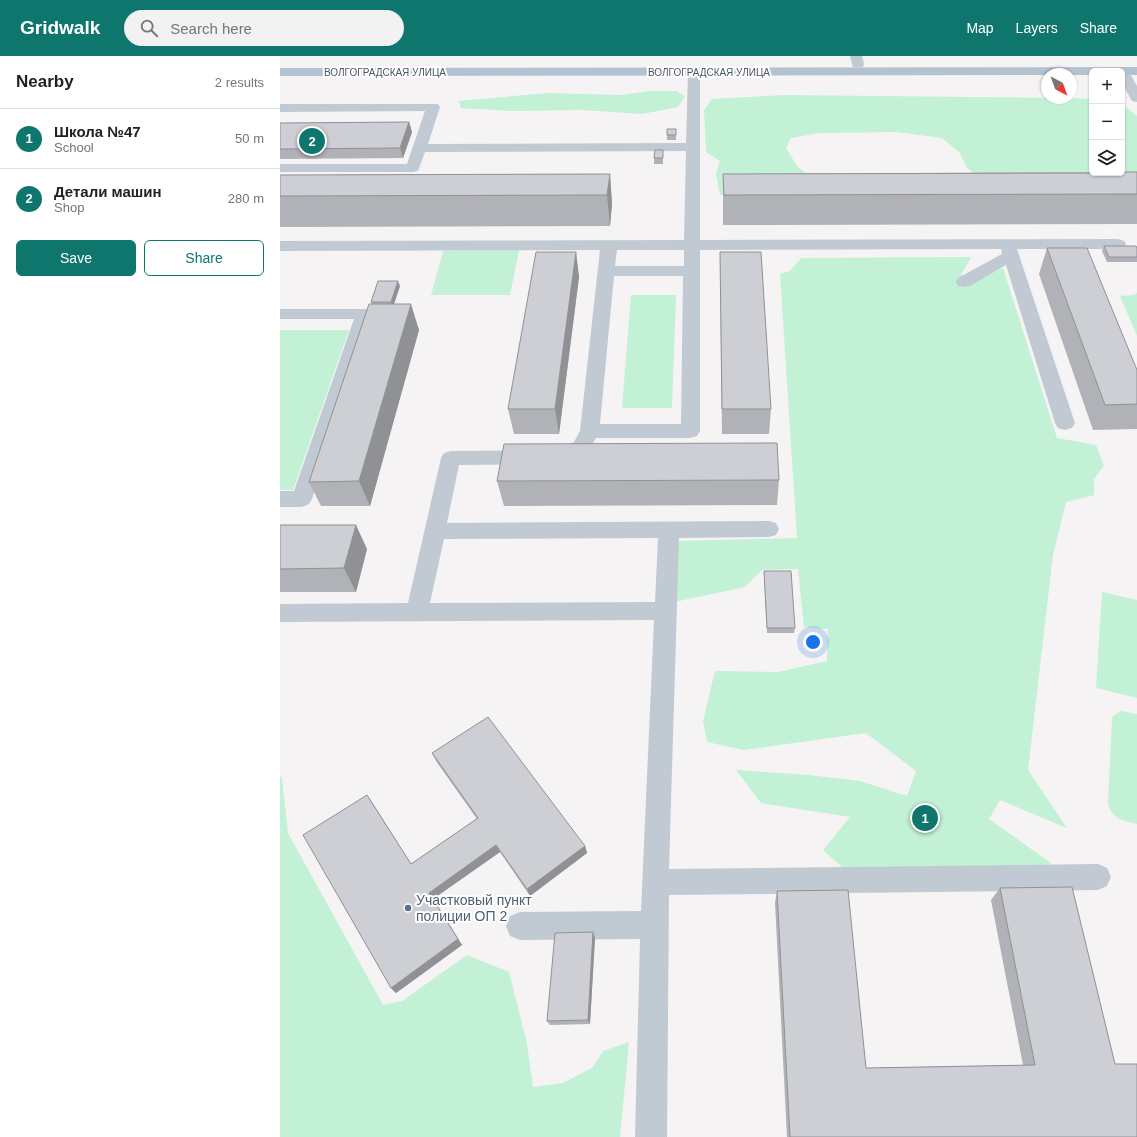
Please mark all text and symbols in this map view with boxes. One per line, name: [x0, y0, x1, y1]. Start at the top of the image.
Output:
search box: [124, 10, 404, 46]
text: Gridwalk: [20, 17, 100, 38]
icon: search: [138, 17, 160, 39]
text: Search here: [170, 20, 252, 37]
text: Map: [966, 20, 994, 36]
text: Layers: [1016, 20, 1058, 36]
text: Share: [1080, 20, 1117, 36]
street label: ВОЛГОГРАДСКАЯ УЛИЦА: [324, 67, 446, 78]
street label: ВОЛГОГРАДСКАЯ УЛИЦА: [648, 67, 770, 78]
north arrow: [1041, 68, 1077, 104]
map controls: [1089, 68, 1125, 176]
button: +: [1089, 68, 1125, 104]
text: Nearby: [16, 72, 74, 91]
text: 2 results: [215, 75, 264, 90]
button: −: [1089, 104, 1125, 140]
text: Школа №47: [54, 123, 141, 140]
pin: 2: [299, 126, 325, 156]
text: 1: [25, 131, 33, 146]
text: 50 m: [235, 131, 264, 146]
text: School: [54, 140, 94, 155]
button: layers: [1089, 140, 1125, 176]
text: Детали машин: [54, 183, 162, 200]
text: 2: [25, 191, 33, 206]
text: 280 m: [228, 191, 264, 206]
text: Shop: [54, 200, 84, 215]
button: Save: [16, 240, 136, 276]
button: Share: [144, 240, 264, 276]
your location: [803, 632, 823, 652]
pin: 1: [912, 803, 938, 833]
place label: Участковый пункт полиции ОП 2: [416, 892, 532, 924]
marker: Участковый пункт полиции ОП 2: [403, 903, 413, 913]

